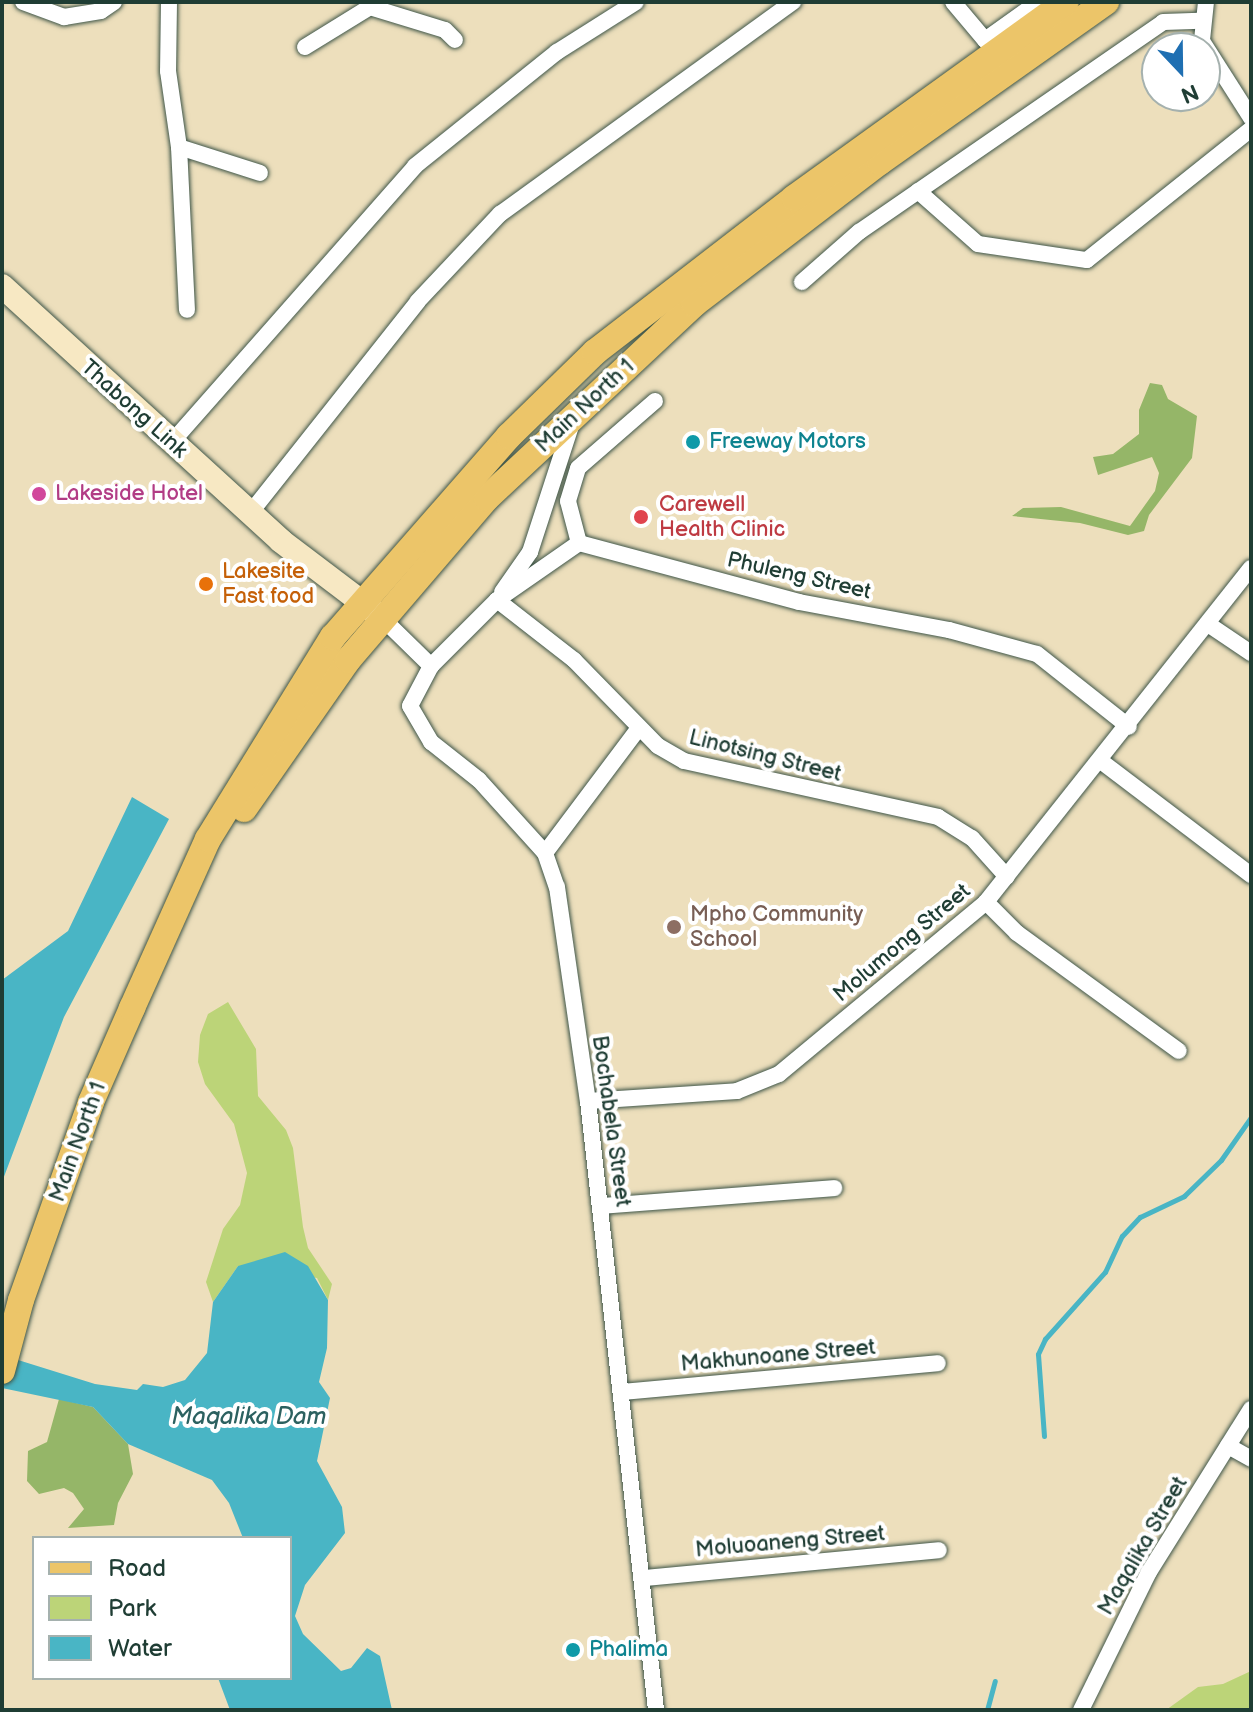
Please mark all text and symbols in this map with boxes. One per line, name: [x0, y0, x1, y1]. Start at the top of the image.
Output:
north arrow: [1141, 32, 1221, 112]
text: N: [1177, 77, 1202, 108]
street label: Thabong Link: [75, 354, 193, 464]
street label: Main North 1: [530, 354, 640, 458]
place label: Freeway Motors: [709, 429, 867, 455]
marker: Freeway Motors: [684, 433, 702, 451]
place label: Lakeside Hotel: [55, 481, 203, 507]
marker: Lakeside Hotel: [30, 485, 48, 503]
place label: Carewell Health Clinic: [659, 491, 785, 542]
marker: Carewell Health Clinic: [630, 506, 652, 528]
street label: Phuleng Street: [724, 547, 874, 605]
place label: Lakesite Fast food: [222, 558, 314, 610]
marker: Lakesite Fast food: [197, 575, 215, 593]
street label: Linotsing Street: [686, 724, 844, 788]
street label: Molumong Street: [828, 878, 976, 1008]
place label: Mpho Community School: [690, 901, 863, 952]
marker: Mpho Community School: [665, 918, 683, 936]
street label: Bochabela Street: [586, 1034, 636, 1208]
street label: Main North 1: [44, 1079, 112, 1205]
street label: Makhunoane Street: [679, 1334, 877, 1378]
water label: Maqalika Dam: [172, 1403, 326, 1431]
street label: Maqalika Street: [1093, 1472, 1193, 1620]
street label: Moluoaneng Street: [694, 1521, 886, 1563]
legend: [32, 1536, 292, 1680]
text: Road: [108, 1554, 166, 1583]
text: Park: [108, 1594, 156, 1623]
text: Water: [108, 1634, 172, 1663]
place label: Phalima: [589, 1637, 668, 1663]
marker: Phalima: [564, 1641, 582, 1659]

